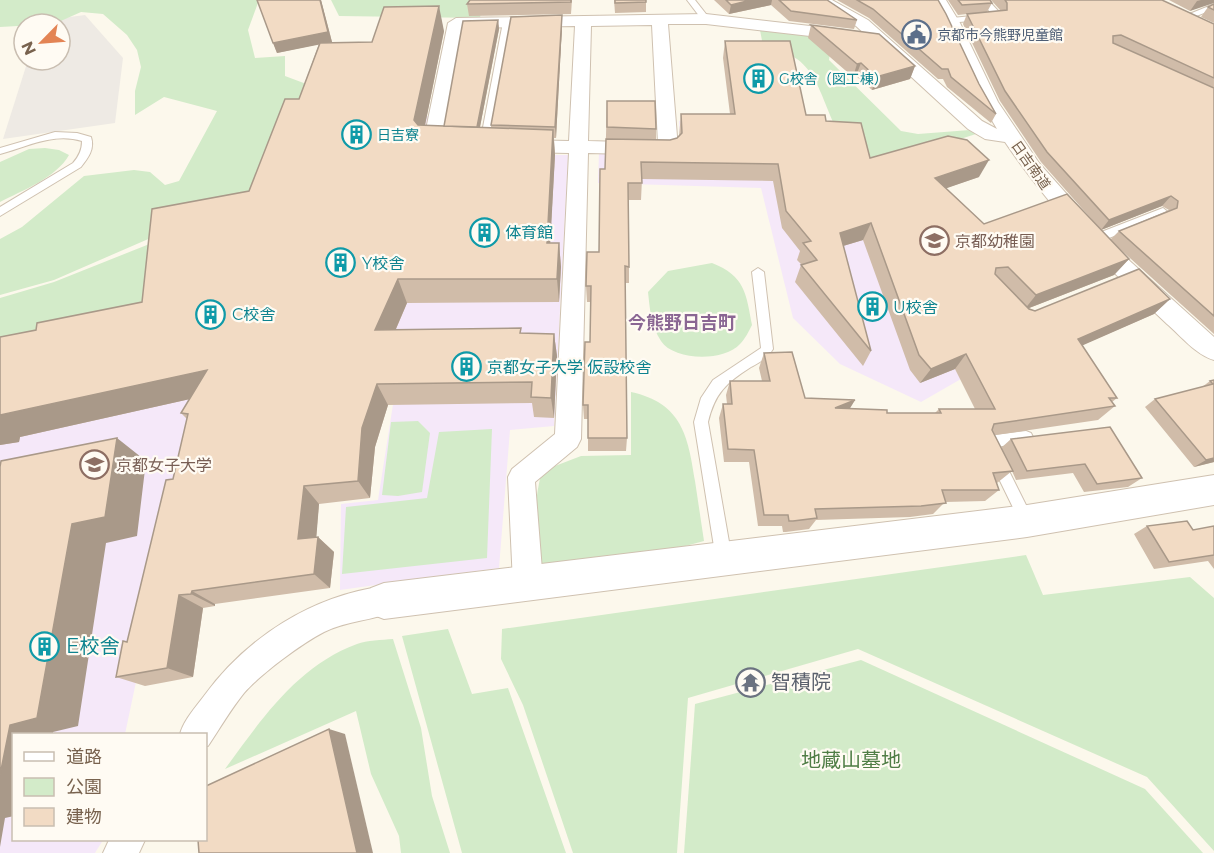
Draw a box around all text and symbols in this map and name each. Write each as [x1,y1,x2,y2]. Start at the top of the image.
north arrow [12,12,72,72]
public building icon: 京都市今熊野児童館 [900,19,932,51]
place label: 京都市今熊野児童館 [937,26,1063,44]
text: N [18,38,40,58]
building icon: G校舎（図工棟） [742,63,774,95]
place label: G校舎（図工棟） [779,70,888,88]
building icon: 日吉寮 [340,119,372,151]
place label: 日吉寮 [377,126,419,144]
street label: 日吉南道 [1008,137,1054,193]
building icon: 体育館 [468,216,500,248]
place label: 体育館 [505,223,553,242]
school or university icon: 京都幼稚園 [918,225,950,257]
place label: 京都幼稚園 [955,232,1035,251]
building icon: Y校舎 [325,247,357,279]
place label: Y校舎 [362,254,404,273]
building icon: U校舎 [856,291,888,323]
building icon: C校舎 [195,298,227,330]
place label: U校舎 [893,298,938,317]
place label: C校舎 [232,305,275,324]
district label: 今熊野日吉町 [628,312,736,334]
building icon: 京都女子大学 仮設校舎 [450,351,482,383]
place label: 京都女子大学 仮設校舎 [487,358,651,377]
school or university icon: 京都女子大学 [79,449,111,481]
place label: 京都女子大学 [116,456,212,475]
building icon: E校舎 [29,630,61,662]
place label: E校舎 [66,634,119,658]
temple icon: 智積院 [734,666,766,698]
place label: 智積院 [771,670,831,694]
legend [12,733,207,841]
text: 道路 [66,746,102,768]
park label: 地蔵山墓地 [801,748,901,772]
text: 公園 [66,776,102,798]
text: 建物 [66,806,102,828]

